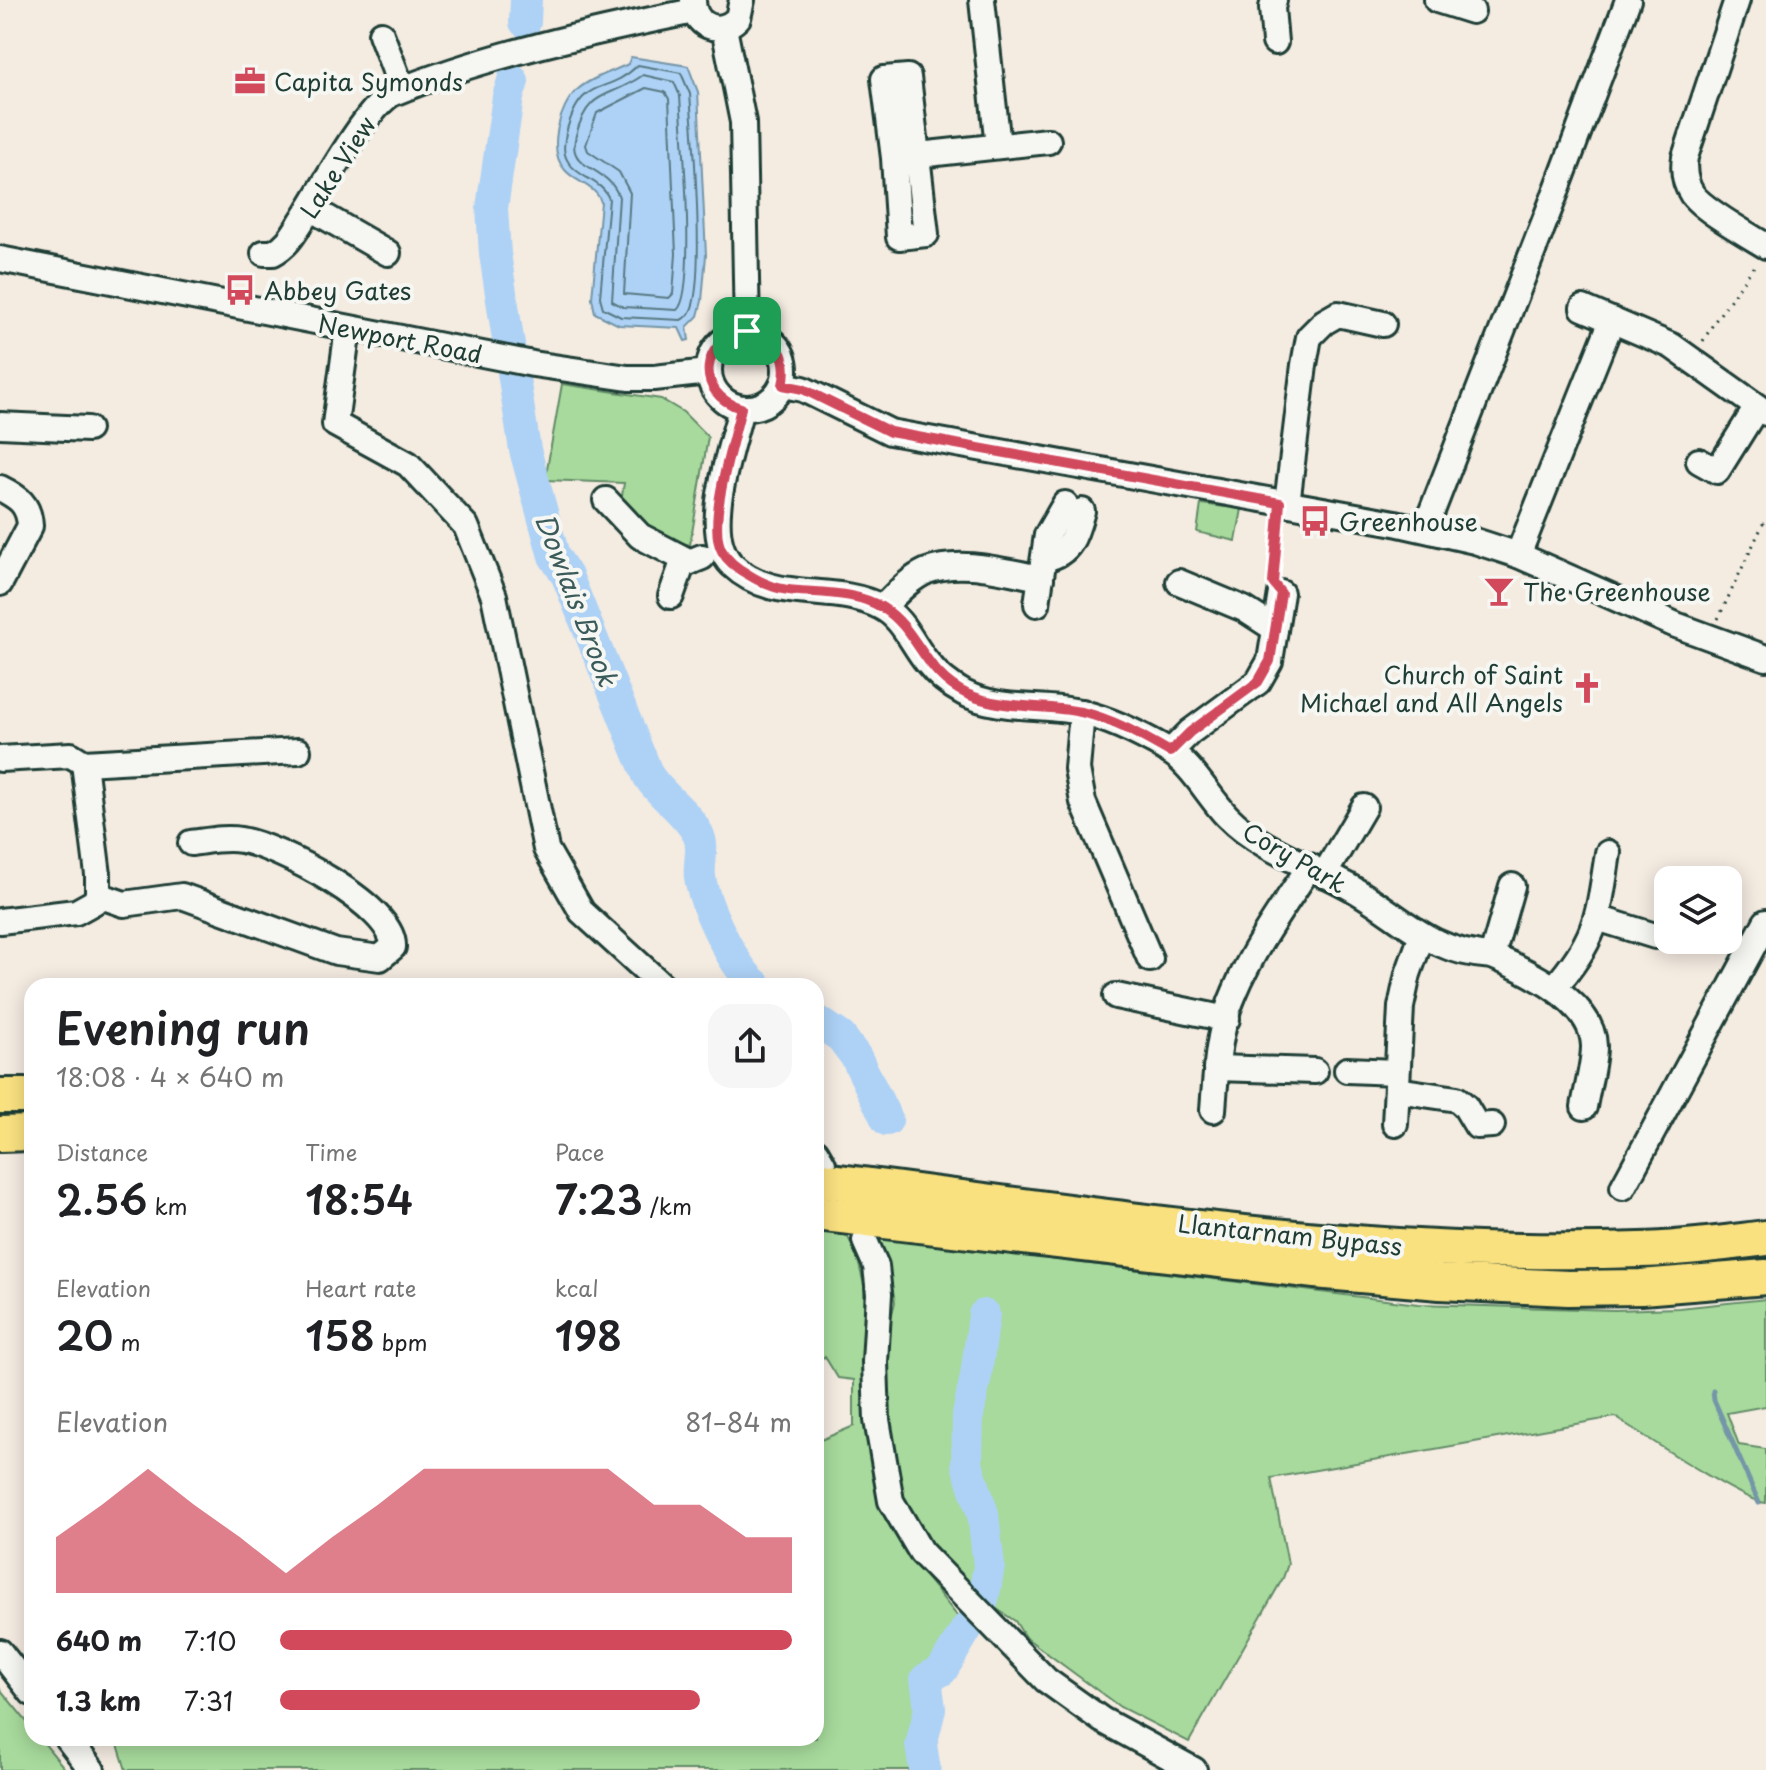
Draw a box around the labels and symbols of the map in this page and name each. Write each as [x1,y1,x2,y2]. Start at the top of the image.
place label: Capita Symonds [274,63,463,99]
office icon: Capita Symonds [233,64,267,98]
street label: Lake View [290,108,384,225]
place label: Abbey Gates [264,272,411,308]
bus stop icon: Abbey Gates [223,273,257,307]
pin [713,297,781,365]
street label: Newport Road [315,304,485,372]
place label: Greenhouse [1339,503,1478,539]
bus stop icon: Greenhouse [1298,504,1332,538]
water label: Dowlais Brook [526,507,628,692]
place label: The Greenhouse [1523,573,1711,609]
bar icon: The Greenhouse [1482,574,1516,608]
place label: Church of Saint Michael and All Angels [1300,656,1563,720]
church icon: Church of Saint Michael and All Angels [1570,671,1604,705]
street label: Cory Park [1236,813,1354,901]
street label: Llantarnam Bypass [1176,1204,1404,1264]

